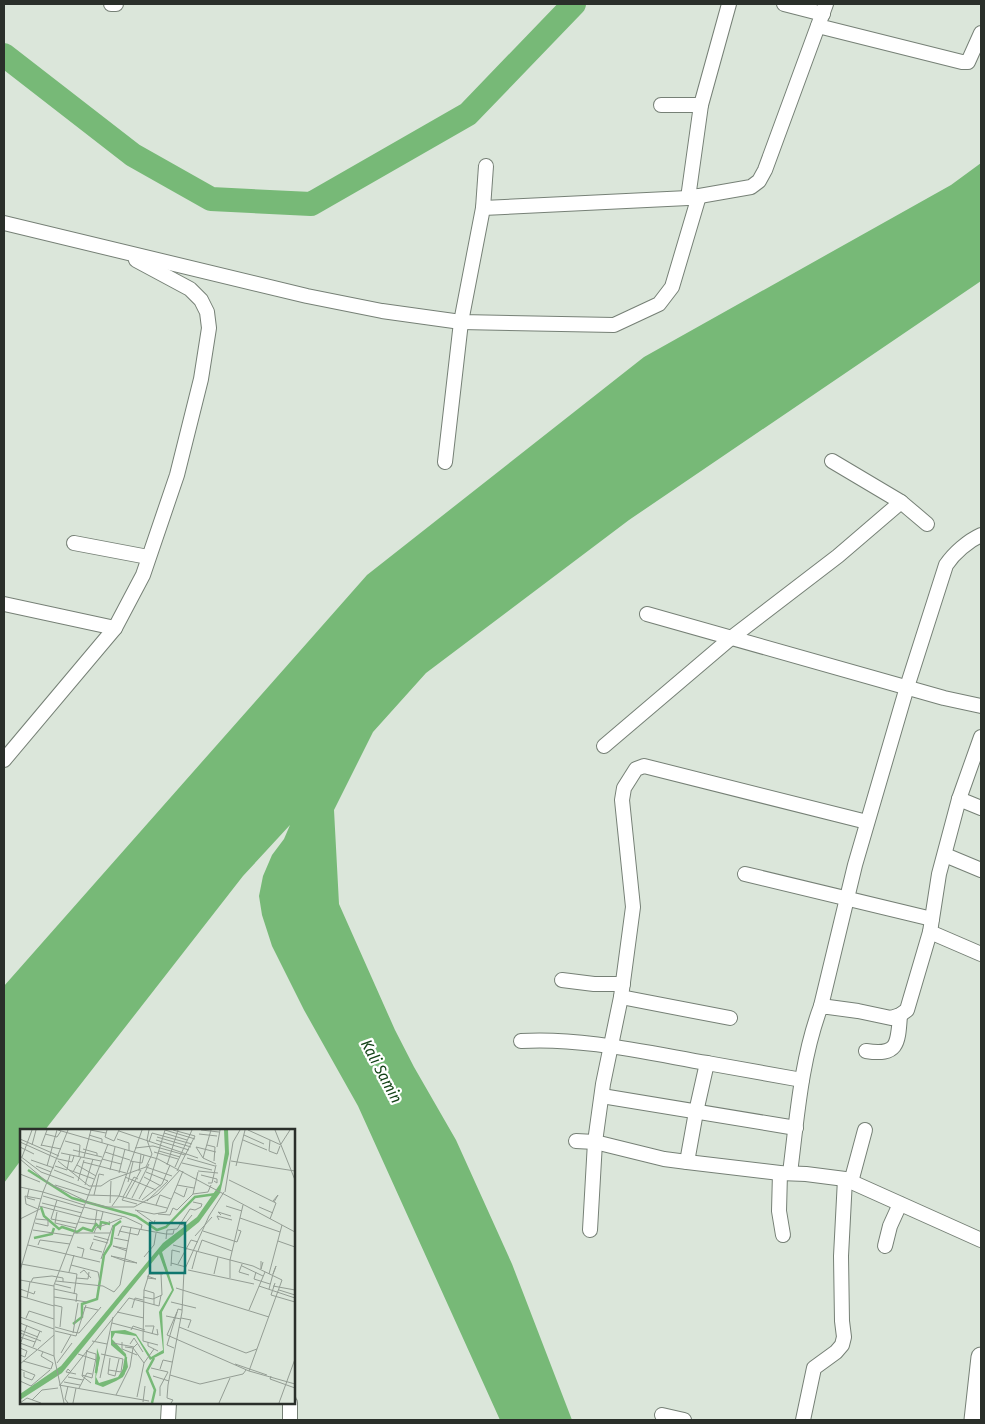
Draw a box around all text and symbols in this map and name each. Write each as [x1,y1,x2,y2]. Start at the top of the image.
water label: Kali Samin [357,1036,406,1106]
inset map [20,1129,295,1404]

